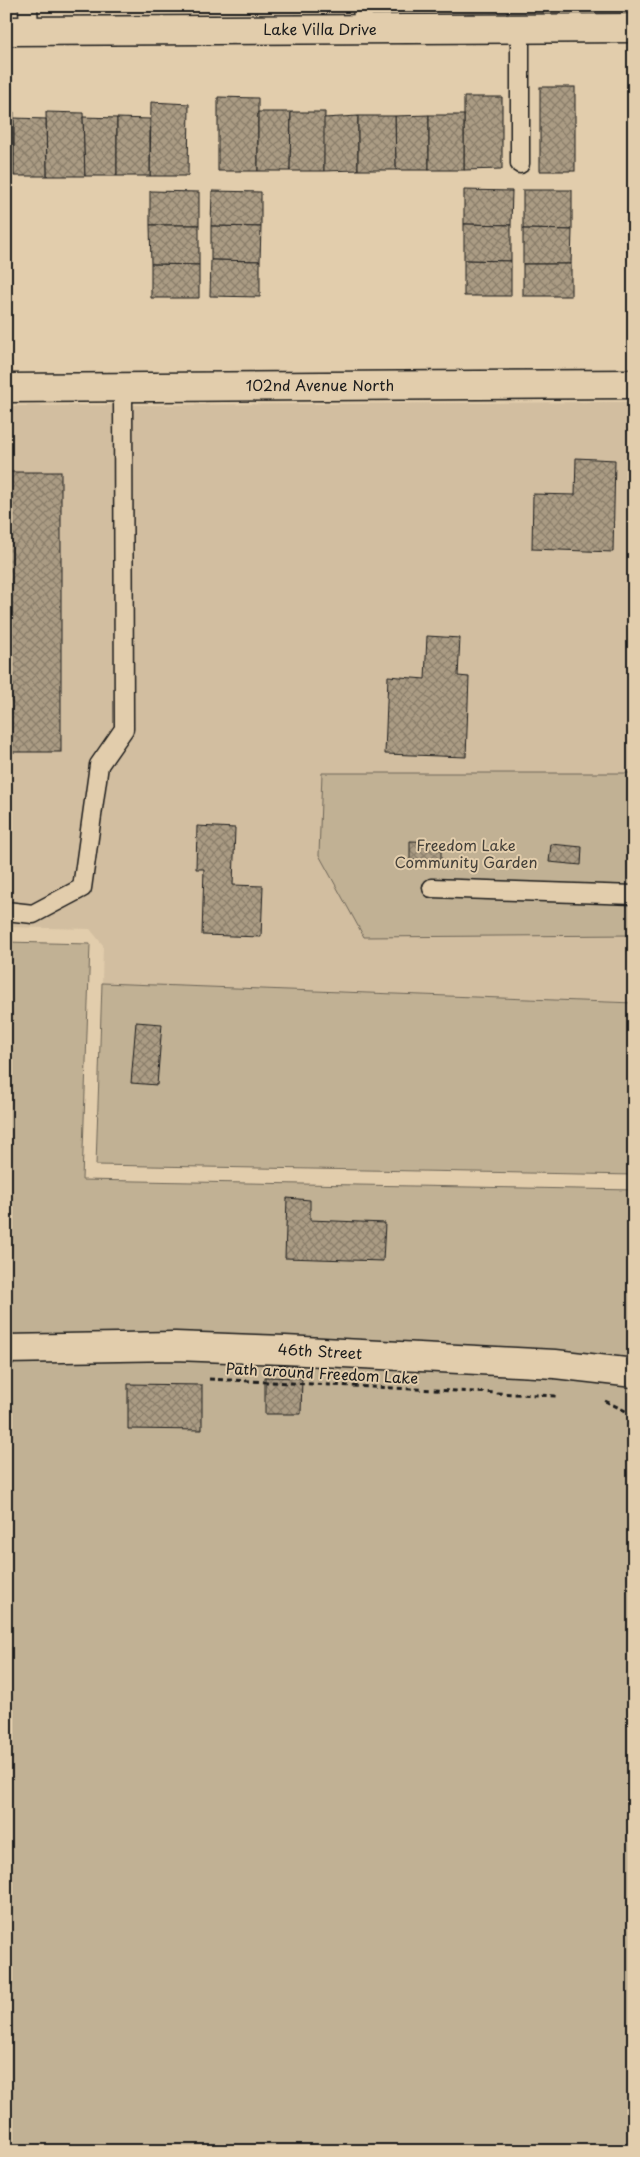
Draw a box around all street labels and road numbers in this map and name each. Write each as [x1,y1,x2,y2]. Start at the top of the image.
street label: Lake Villa Drive [263,17,377,40]
street label: 102nd Avenue North [246,373,394,396]
street label: 46th Street [277,1337,363,1364]
street label: Path around Freedom Lake [225,1356,419,1389]

